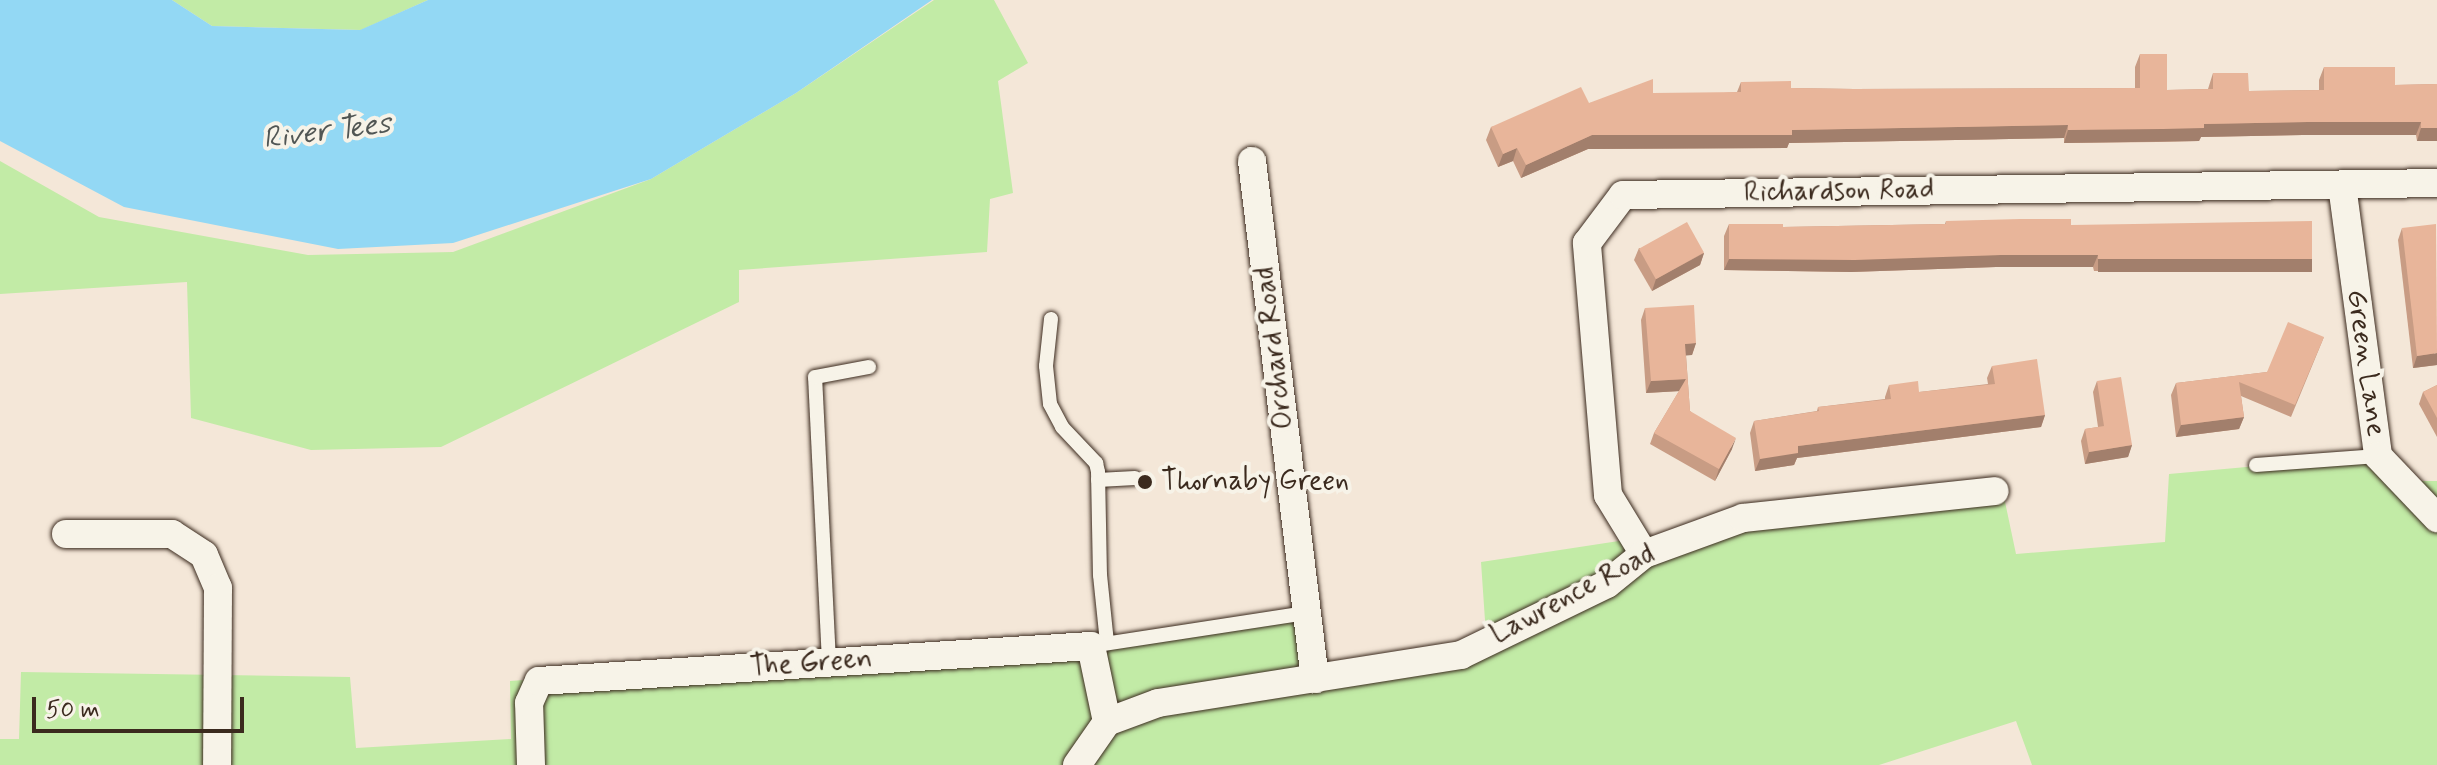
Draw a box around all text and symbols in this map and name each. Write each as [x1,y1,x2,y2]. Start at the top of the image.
water label: River Tees [261,106,393,158]
street label: Richardson Road [1744,174,1934,210]
street label: Orchard Road [1248,266,1302,430]
street label: Green Lane [2338,289,2392,437]
place label: Thornaby Green [1161,465,1356,499]
marker: Thornaby Green [1136,473,1154,491]
street label: Lawrence Road [1486,538,1660,652]
street label: The Green [747,643,875,685]
scale bar [36,681,248,731]
text: 50 m [46,695,100,726]

